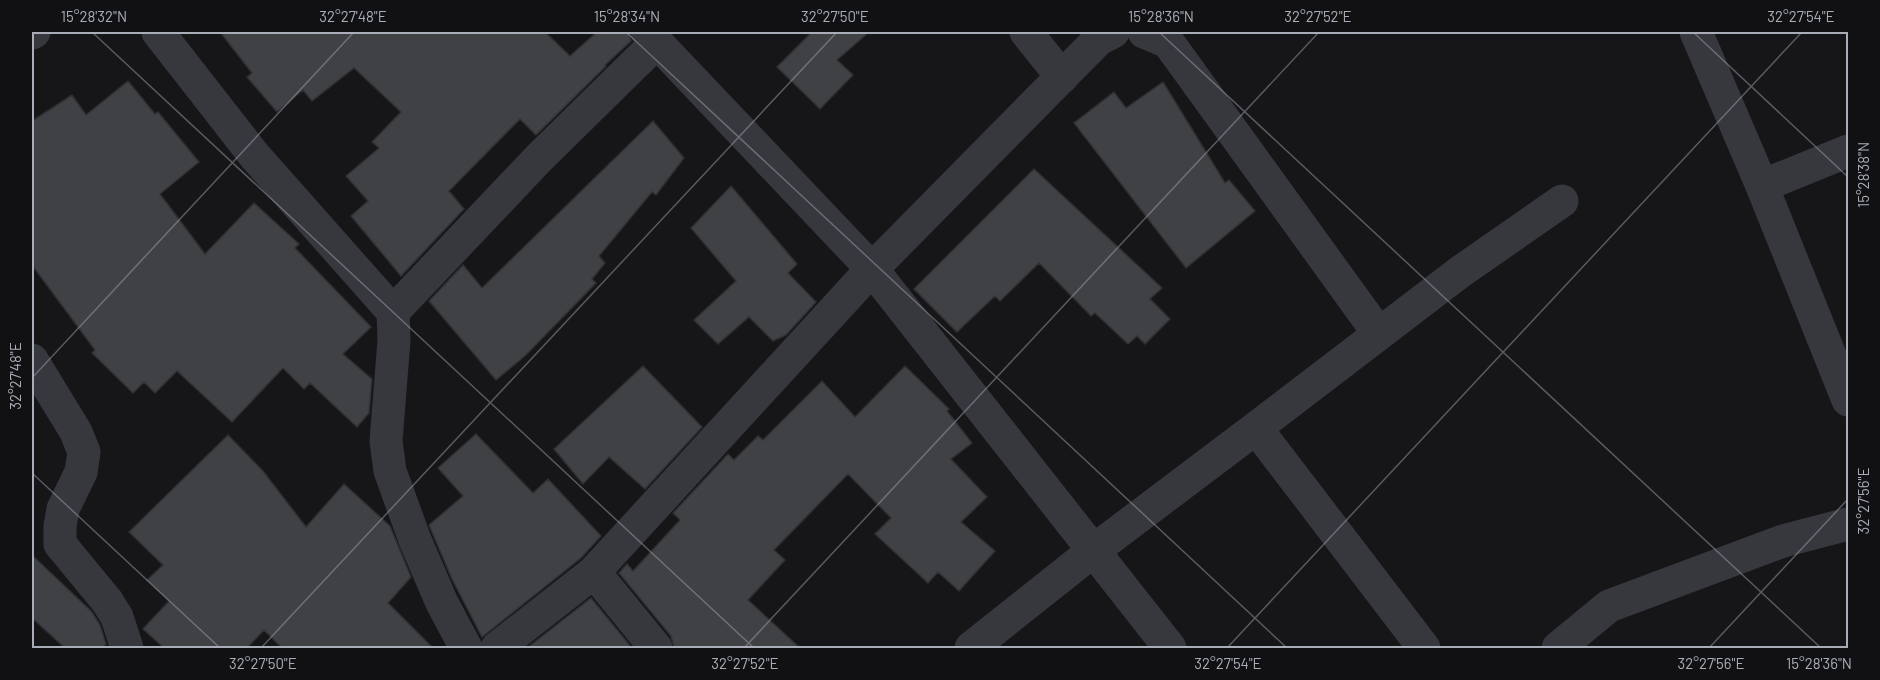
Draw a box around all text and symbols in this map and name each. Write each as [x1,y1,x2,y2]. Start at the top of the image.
text: 15°28'32"N [61,7,127,25]
text: 32°27'48"E [319,7,387,25]
text: 15°28'34"N [594,7,660,25]
text: 32°27'50"E [801,7,869,25]
text: 15°28'36"N [1128,7,1194,25]
text: 32°27'52"E [1284,7,1352,25]
text: 32°27'54"E [1767,7,1835,25]
text: 15°28'38"N [1854,142,1872,208]
text: 32°27'48"E [6,342,24,410]
text: 32°27'56"E [1854,467,1872,535]
text: 32°27'50"E [229,654,297,672]
text: 32°27'52"E [711,654,779,672]
text: 32°27'54"E [1194,654,1262,672]
text: 32°27'56"E [1677,654,1745,672]
text: 15°28'36"N [1786,654,1852,672]

